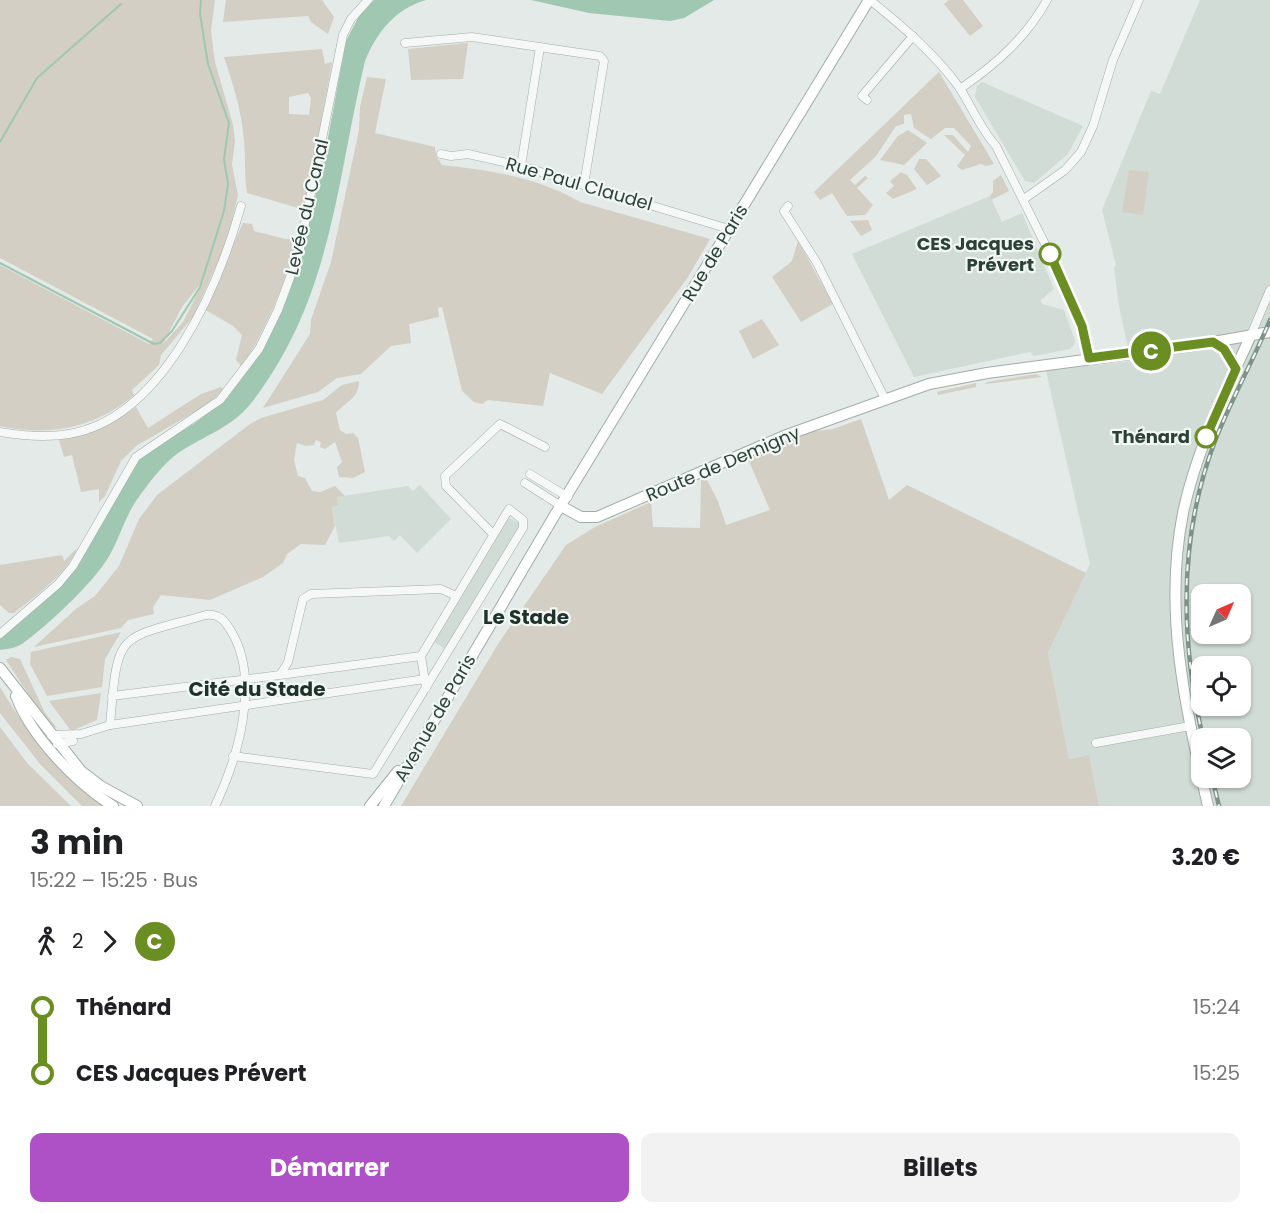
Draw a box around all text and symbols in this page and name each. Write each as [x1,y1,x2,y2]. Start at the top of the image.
street label: Levée du Canal [279,136,334,277]
street label: Rue Paul Claudel [503,151,655,216]
street label: Rue de Paris [676,199,754,306]
place label: CES Jacques Prévert [917,231,1034,277]
marker: CES Jacques Prévert [1039,243,1061,265]
line badge: C [1132,332,1170,370]
text: C [1143,337,1159,366]
street label: Route de Demigny [642,420,804,507]
place label: Thénard [1112,424,1190,449]
marker: Thénard [1195,426,1217,448]
north arrow [1191,584,1251,644]
map controls [1191,584,1251,788]
district label: Le Stade [483,603,569,631]
street label: Avenue de Paris [388,649,481,786]
button: locate [1191,656,1251,716]
district label: Cité du Stade [188,675,326,703]
button: layers [1191,728,1251,788]
text: 3 min [30,819,124,866]
text: 3.20 € [1171,842,1240,873]
text: 15:22 – 15:25 · Bus [30,866,198,894]
icon: walk [30,925,63,958]
icon: forward [93,925,126,958]
text: 2 [72,927,84,955]
text: C [147,927,163,956]
text: Thénard [76,992,172,1023]
text: 15:24 [1193,993,1240,1021]
text: CES Jacques Prévert [76,1058,306,1089]
text: 15:25 [1193,1059,1240,1087]
button: Démarrer [30,1133,629,1202]
button: Billets [641,1133,1240,1202]

